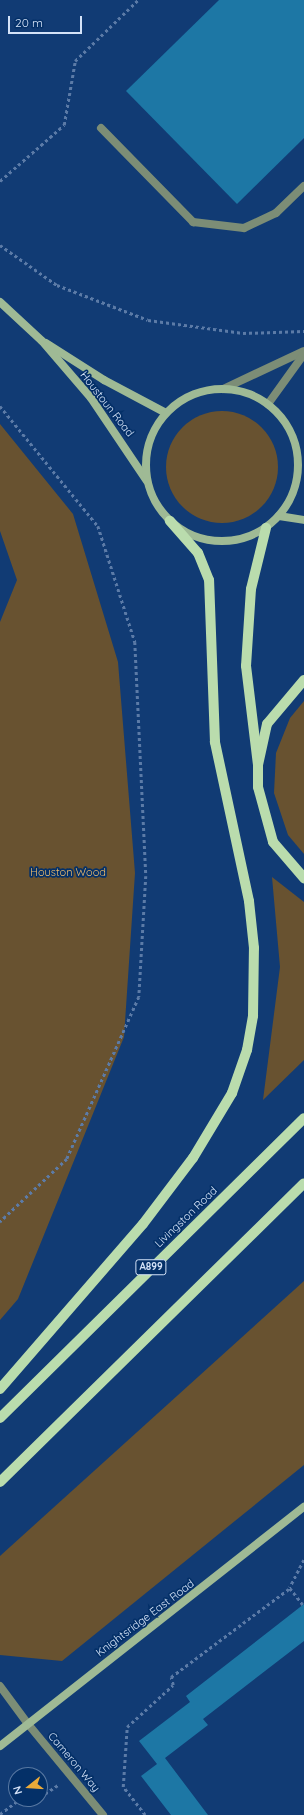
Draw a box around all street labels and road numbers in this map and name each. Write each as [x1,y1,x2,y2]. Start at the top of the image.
street label: Houstoun Road [77,369,137,439]
street label: Livingston Road [152,1184,220,1250]
road number: A899 [135,1259,167,1275]
street label: Knightsridge East Road [93,1577,197,1659]
street label: Cameron Way [45,1730,103,1794]

